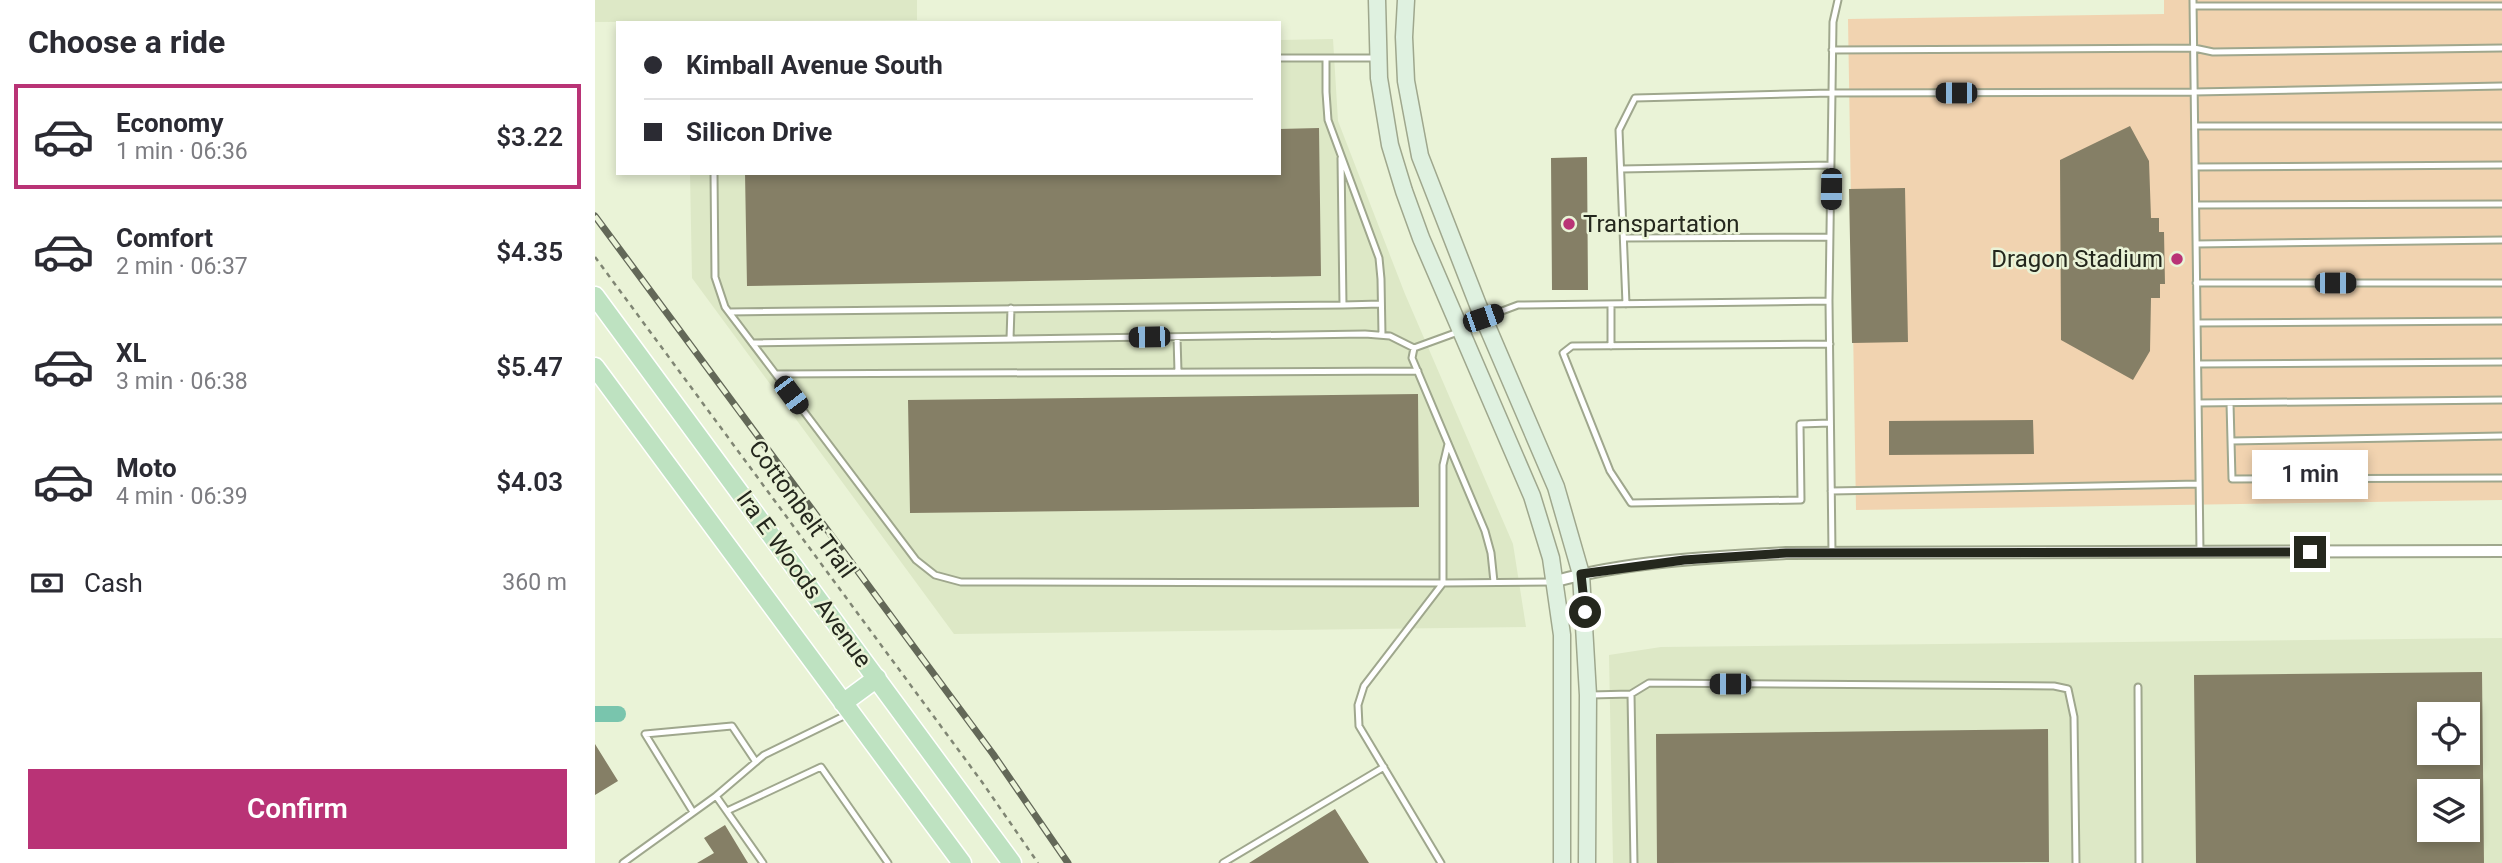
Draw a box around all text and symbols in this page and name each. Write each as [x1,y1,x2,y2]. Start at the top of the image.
text: Choose a ride [28,23,225,61]
text: Kimball Avenue South [686,50,943,80]
car [1936,83,1978,104]
icon: car [32,105,95,168]
text: Economy [116,108,223,138]
text: Silicon Drive [686,117,832,147]
text: $3.22 [496,122,563,152]
text: 1 min · 06:36 [116,138,248,165]
car [1821,168,1842,210]
place label: Transpartation [1583,210,1740,238]
marker: Transpartation [1561,216,1577,232]
icon: car [32,220,95,283]
text: Comfort [116,223,213,253]
text: $4.35 [496,237,563,267]
place label: Dragon Stadium [1991,245,2163,273]
marker: Dragon Stadium [2169,251,2185,267]
text: 2 min · 06:37 [116,253,248,280]
car [2315,273,2357,294]
car [1460,301,1507,335]
car [1128,326,1171,348]
icon: car [32,335,95,398]
text: XL [116,338,147,368]
text: $5.47 [496,352,563,382]
text: 3 min · 06:38 [116,368,248,395]
car [770,372,813,418]
street label: Cottonbelt Trail [743,435,861,583]
icon: car [32,450,95,513]
callout: 1 min [2252,450,2368,500]
text: Moto [116,453,177,483]
text: 1 min [2281,461,2339,488]
text: $4.03 [496,467,563,497]
text: 4 min · 06:39 [116,483,248,510]
street label: Ira E Woods Avenue [731,485,877,673]
route end [2294,536,2326,568]
icon: cash [28,564,66,602]
text: Cash [84,568,143,598]
text: 360 m [502,569,567,596]
route start [1569,596,1601,628]
car [1710,674,1752,695]
map controls [2417,702,2480,842]
button: locate [2417,702,2480,765]
button: Confirm [28,769,567,849]
button: layers [2417,779,2480,842]

